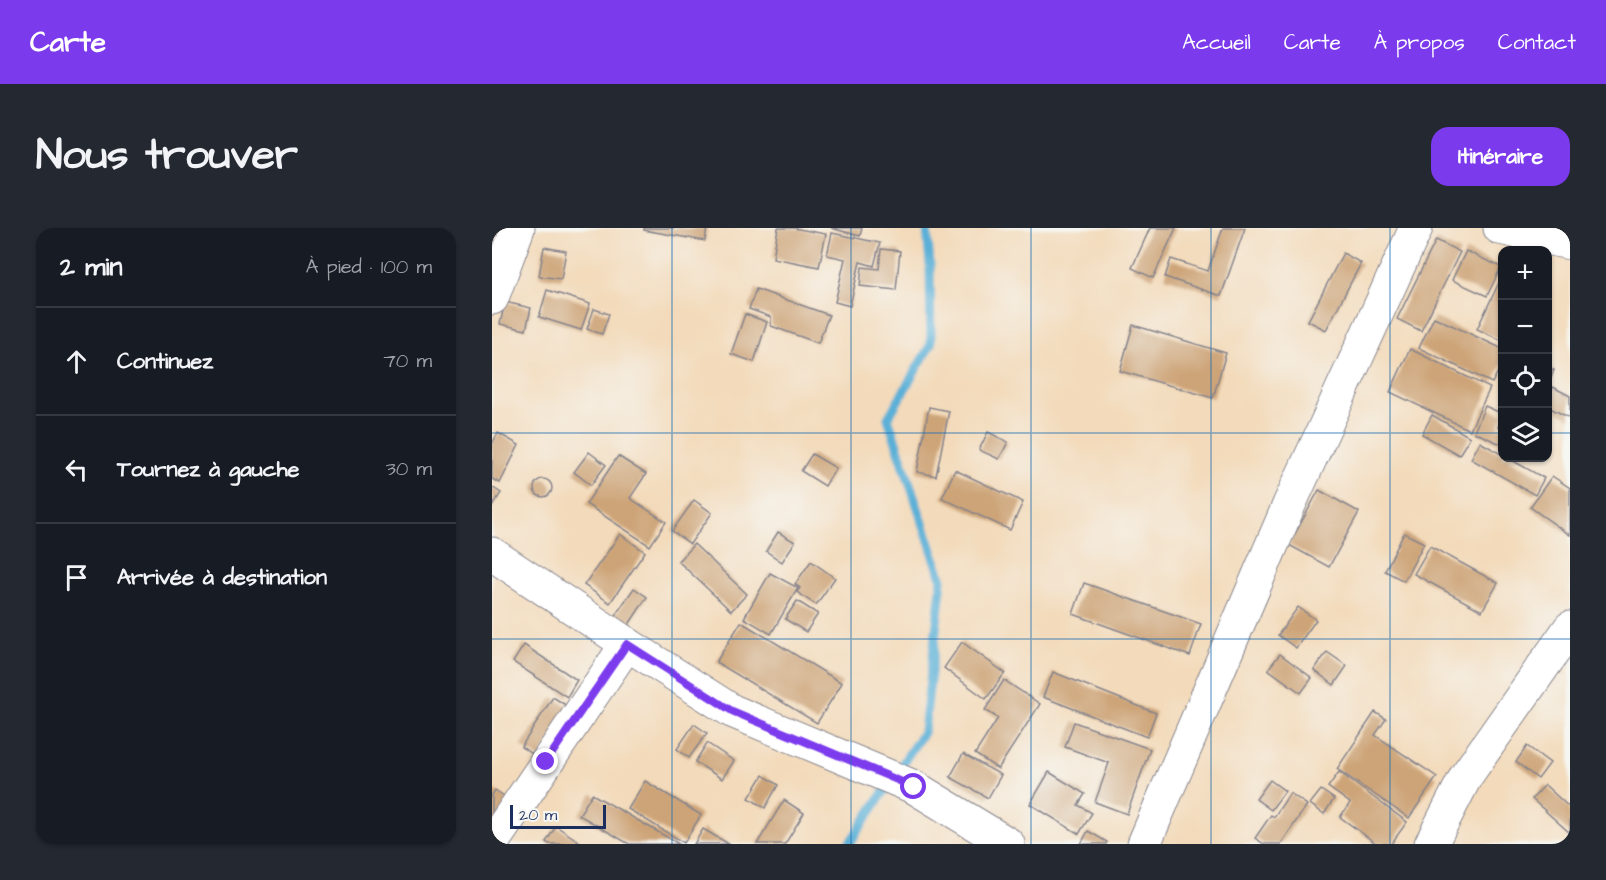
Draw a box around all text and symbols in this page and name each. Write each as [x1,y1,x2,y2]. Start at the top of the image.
text: Carte [30,23,106,62]
text: Accueil [1182,28,1251,57]
text: Carte [1284,28,1341,57]
text: À propos [1374,28,1465,57]
text: Contact [1498,28,1576,57]
text: Nous trouver [36,127,298,185]
button: Itinéraire [1431,127,1570,186]
map controls [1498,246,1552,462]
button: + [1498,246,1552,300]
text: 2 min [60,249,122,285]
text: À pied · 100 m [306,253,432,281]
button: − [1498,300,1552,354]
icon: ahead [60,345,93,378]
text: Continuez [117,346,213,377]
text: 70 m [384,347,432,375]
button: locate [1498,354,1552,408]
button: layers [1498,408,1552,462]
icon: left [60,453,93,486]
text: Tournez à gauche [117,454,299,485]
text: 30 m [386,455,432,483]
icon: arrive [60,561,93,594]
text: Arrivée à destination [117,562,327,593]
route end [532,748,558,774]
route start [900,773,926,799]
scale bar [510,802,606,830]
text: 20 m [519,804,557,826]

